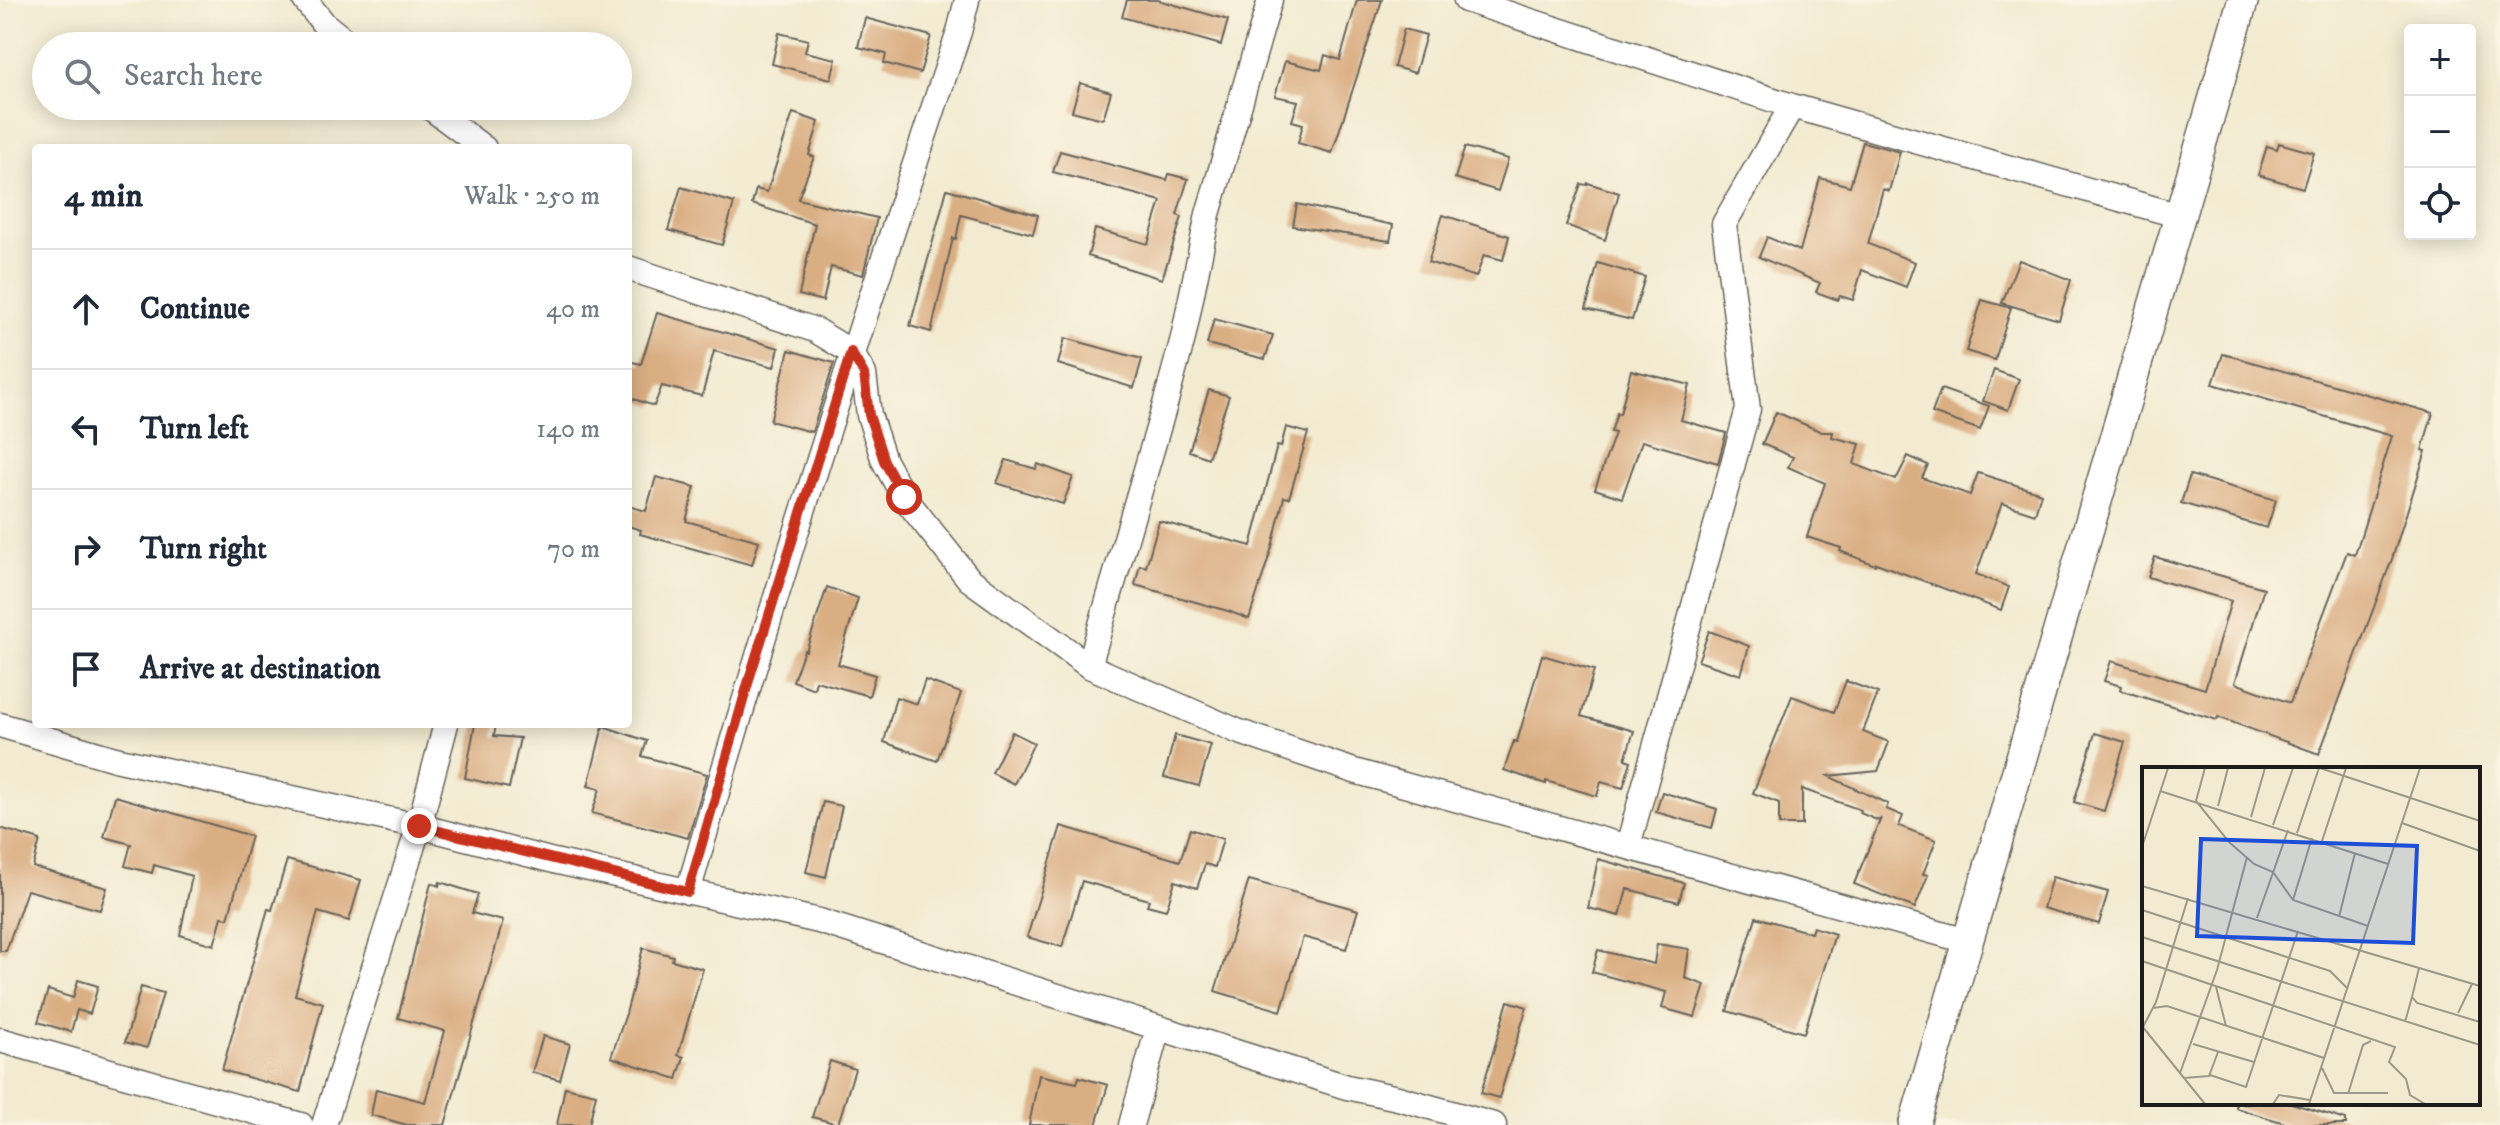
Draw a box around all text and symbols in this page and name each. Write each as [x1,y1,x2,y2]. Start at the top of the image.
map controls [2404,24,2476,240]
button: + [2404,24,2476,96]
search box [32,32,632,120]
icon: search [60,54,104,98]
text: Search here [124,58,263,95]
button: − [2404,96,2476,168]
button: locate [2404,168,2476,240]
text: 4 min [64,175,143,217]
text: Walk · 250 m [464,180,600,213]
icon: ahead [64,287,108,331]
text: Continue [140,291,250,328]
text: 40 m [546,293,600,326]
icon: left [64,407,108,451]
text: Turn left [140,411,249,448]
text: 140 m [536,413,600,446]
route start [886,479,922,515]
icon: right [64,527,108,571]
text: Turn right [140,531,267,568]
text: 70 m [547,533,600,566]
icon: arrive [64,647,108,691]
text: Arrive at destination [140,651,381,688]
inset map [2142,767,2480,1105]
route end [401,808,437,844]

